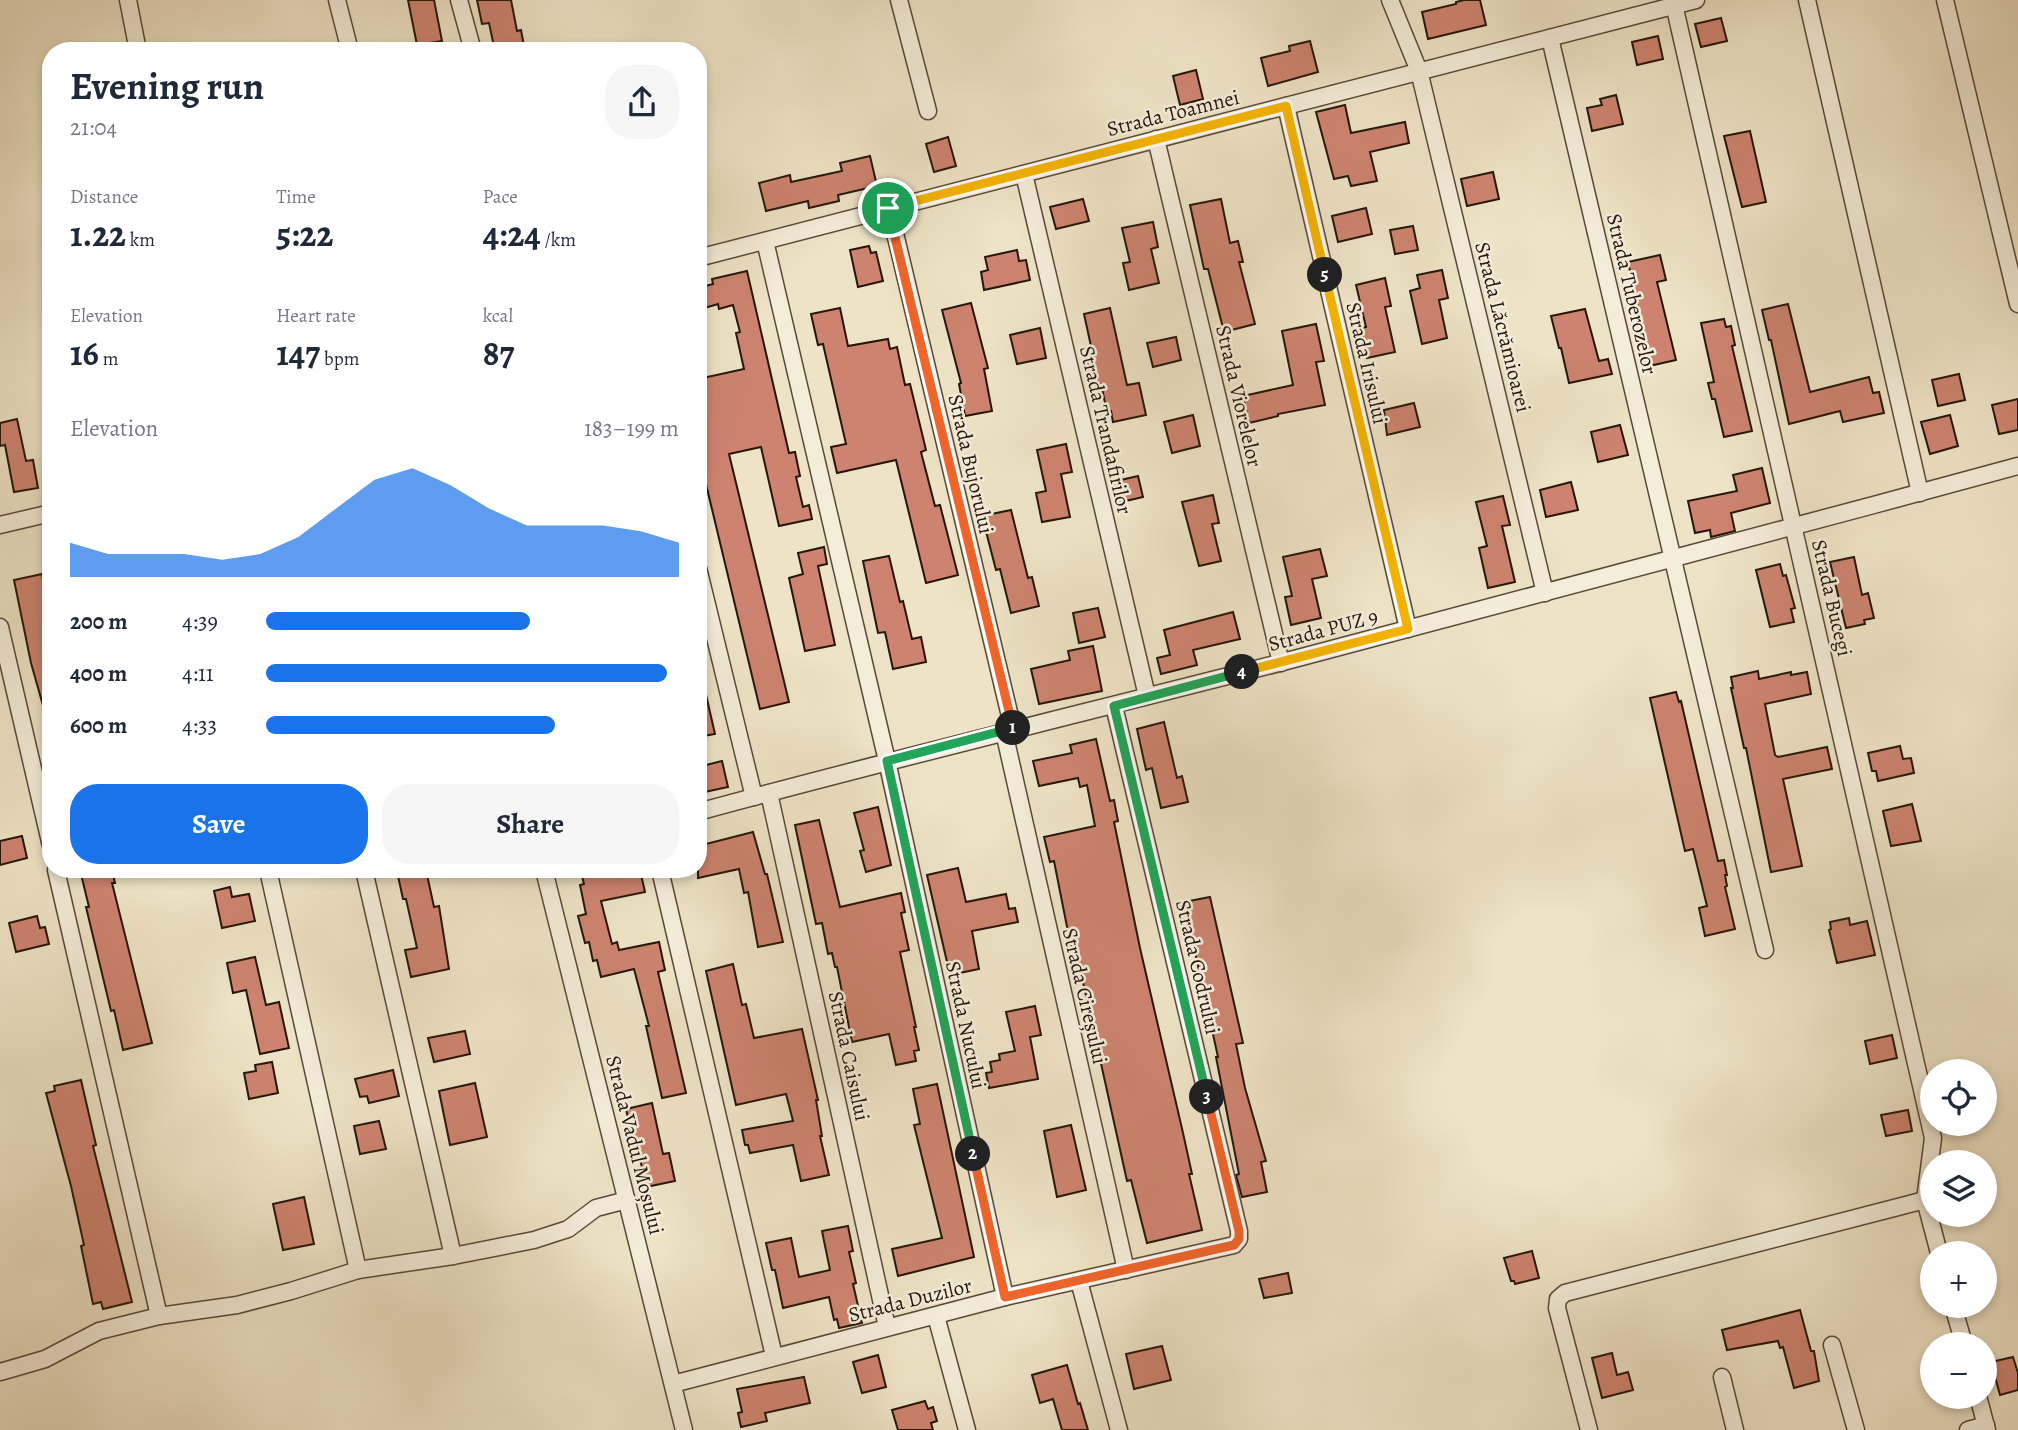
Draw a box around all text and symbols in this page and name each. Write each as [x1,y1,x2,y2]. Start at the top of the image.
text: Evening run [70,60,264,112]
button: share [605,65,679,139]
street label: Strada Toamnei [1104,83,1242,143]
text: 21:04 [70,112,117,143]
pin [858,178,918,238]
text: Distance [70,184,138,210]
text: Time [276,184,316,210]
text: Pace [483,184,518,210]
icon: arrive [869,189,907,227]
text: 1.22 [70,210,126,258]
text: 5:22 [276,210,333,258]
text: 4:24 [483,210,541,258]
street label: Strada Tuberozelor [1600,211,1664,377]
text: km [126,227,155,253]
text: /km [541,227,576,253]
street label: Strada Lăcrămioarei [1468,239,1538,415]
pin: 5 [1308,258,1342,292]
text: 5 [1320,261,1329,287]
street label: Strada Irisului [1339,299,1395,427]
text: Elevation [70,303,143,329]
text: Heart rate [276,303,356,329]
text: kcal [483,303,513,329]
street label: Strada Viorelelor [1209,322,1269,470]
text: 16 [70,329,99,377]
text: 147 [276,329,320,377]
text: 87 [483,329,514,377]
street label: Strada Trandafirilor [1073,343,1139,517]
text: m [99,346,118,372]
text: bpm [320,346,360,372]
street label: Strada Bujorului [941,392,1001,537]
text: Elevation [70,413,158,444]
text: 183–199 m [584,413,679,444]
street label: Strada Bucegi [1805,537,1859,659]
street label: Strada PUZ 9 [1265,602,1381,658]
text: 200 m [70,606,128,637]
text: 4:39 [182,606,218,637]
pin: 4 [1224,654,1260,690]
text: 400 m [70,658,127,689]
text: 4:11 [182,658,214,689]
text: 4 [1237,658,1246,684]
text: 600 m [70,710,127,741]
text: 4:33 [182,710,217,741]
pin: 1 [996,710,1030,746]
text: 1 [1009,714,1016,740]
button: Save [70,784,368,864]
button: Share [382,784,679,864]
street label: Strada Codrului [1169,897,1227,1037]
street label: Strada Cireșului [1056,925,1114,1067]
street label: Strada Nucului [939,958,993,1092]
street label: Strada Caisului [822,989,876,1124]
street label: Strada Vadul Moșului [599,1052,671,1238]
map controls [1920,1059,1997,1409]
button: locate [1920,1059,1997,1136]
pin: 3 [1190,1080,1224,1114]
text: 3 [1202,1083,1211,1109]
pin: 2 [956,1136,990,1172]
text: 2 [968,1140,977,1166]
button: layers [1920,1150,1997,1227]
button: + [1920,1241,1997,1318]
street label: Strada Duzilor [845,1271,975,1329]
button: − [1920,1332,1997,1409]

